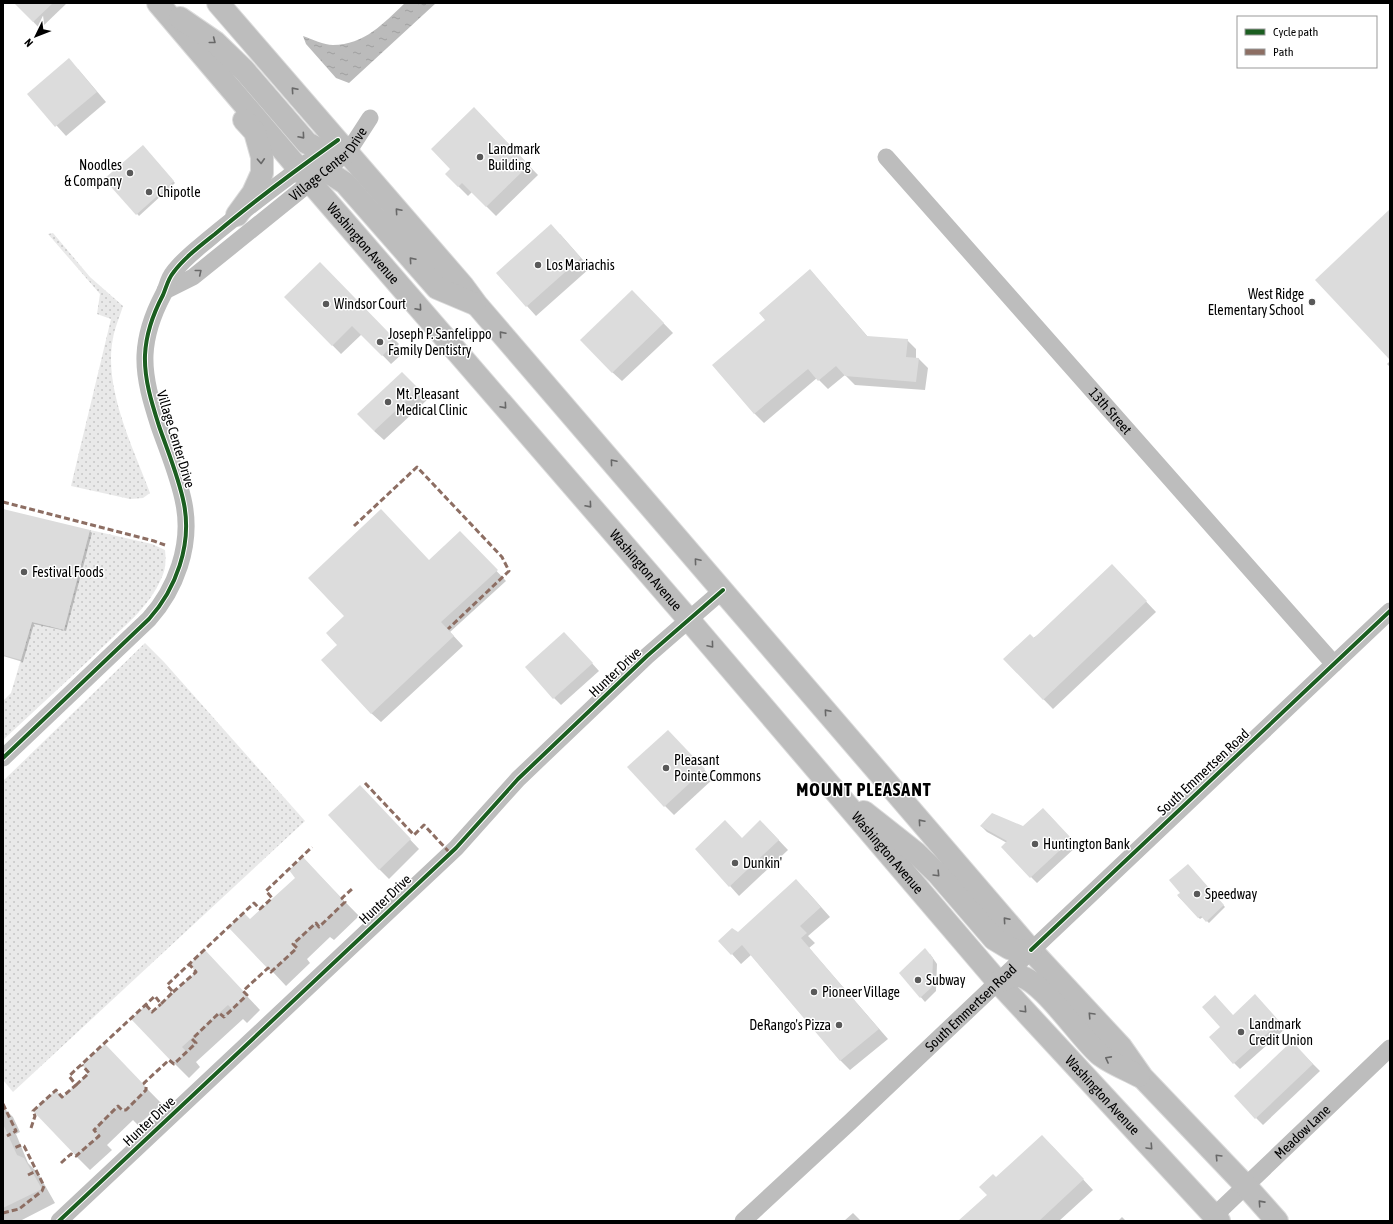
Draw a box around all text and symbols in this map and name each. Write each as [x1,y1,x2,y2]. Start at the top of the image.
north arrow [16,16,56,56]
legend [1237,16,1377,68]
text: Cycle path [1273,25,1318,39]
text: N [22,36,35,49]
one-way arrow [209,36,216,43]
text: Path [1273,45,1294,59]
one-way arrow [291,87,298,94]
street label: Village Center Drive [286,124,370,204]
one-way arrow [297,132,304,139]
place label: Landmark Building [488,141,540,173]
marker: Landmark Building [475,152,485,162]
place label: Noodles & Company [64,157,122,189]
one-way arrow [257,158,266,164]
marker: Noodles & Company [125,168,135,178]
place label: Chipotle [157,184,200,200]
marker: Chipotle [144,187,154,197]
street label: Washington Avenue [324,199,403,287]
one-way arrow [396,208,403,215]
one-way arrow [410,257,417,265]
place label: Los Mariachis [546,257,615,273]
marker: Los Mariachis [533,260,543,270]
one-way arrow [195,270,202,277]
place label: West Ridge Elementary School [1208,286,1304,318]
place label: Windsor Court [334,296,406,312]
marker: West Ridge Elementary School [1307,297,1317,307]
marker: Windsor Court [321,299,331,309]
one-way arrow [415,303,422,311]
place label: Joseph P. Sanfelippo Family Dentistry [388,326,492,358]
one-way arrow [500,331,507,338]
marker: Joseph P. Sanfelippo Family Dentistry [375,337,385,347]
street label: 13th Street [1086,384,1135,438]
place label: Mt. Pleasant Medical Clinic [396,386,468,418]
street label: Village Center Drive [154,388,198,490]
marker: Mt. Pleasant Medical Clinic [383,397,393,407]
one-way arrow [500,402,507,409]
one-way arrow [610,459,617,467]
one-way arrow [585,500,592,507]
street label: Washington Avenue [606,526,685,614]
one-way arrow [695,558,702,565]
place label: Festival Foods [32,564,104,580]
marker: Festival Foods [19,567,29,577]
one-way arrow [706,641,713,648]
street label: Hunter Drive [586,644,644,700]
one-way arrow [825,710,832,717]
street label: South Emmertsen Road [1154,726,1252,818]
place label: Pleasant Pointe Commons [674,752,761,784]
marker: Pleasant Pointe Commons [661,763,671,773]
district label: MOUNT PLEASANT [796,779,932,800]
street label: Washington Avenue [848,809,927,897]
one-way arrow [919,819,926,826]
place label: Huntington Bank [1043,836,1130,852]
marker: Huntington Bank [1030,839,1040,849]
place label: Dunkin' [743,855,782,871]
marker: Dunkin' [730,858,740,868]
one-way arrow [932,869,939,876]
street label: Hunter Drive [356,871,414,927]
place label: Speedway [1205,886,1257,902]
marker: Speedway [1192,889,1202,899]
one-way arrow [1004,918,1011,925]
street label: South Emmertsen Road [922,961,1020,1055]
place label: Subway [926,972,966,988]
marker: Subway [913,975,923,985]
place label: Pioneer Village [822,984,900,1000]
marker: Pioneer Village [809,987,819,997]
one-way arrow [1019,1005,1027,1013]
one-way arrow [1089,1012,1096,1019]
place label: Landmark Credit Union [1249,1016,1313,1048]
place label: DeRango's Pizza [749,1017,831,1033]
marker: DeRango's Pizza [834,1020,844,1030]
marker: Landmark Credit Union [1236,1027,1246,1037]
street label: Washington Avenue [1062,1052,1143,1138]
one-way arrow [1104,1056,1112,1064]
street label: Hunter Drive [120,1093,178,1149]
street label: Meadow Lane [1271,1102,1333,1162]
one-way arrow [1146,1142,1153,1150]
one-way arrow [1215,1154,1223,1162]
one-way arrow [1259,1200,1266,1208]

